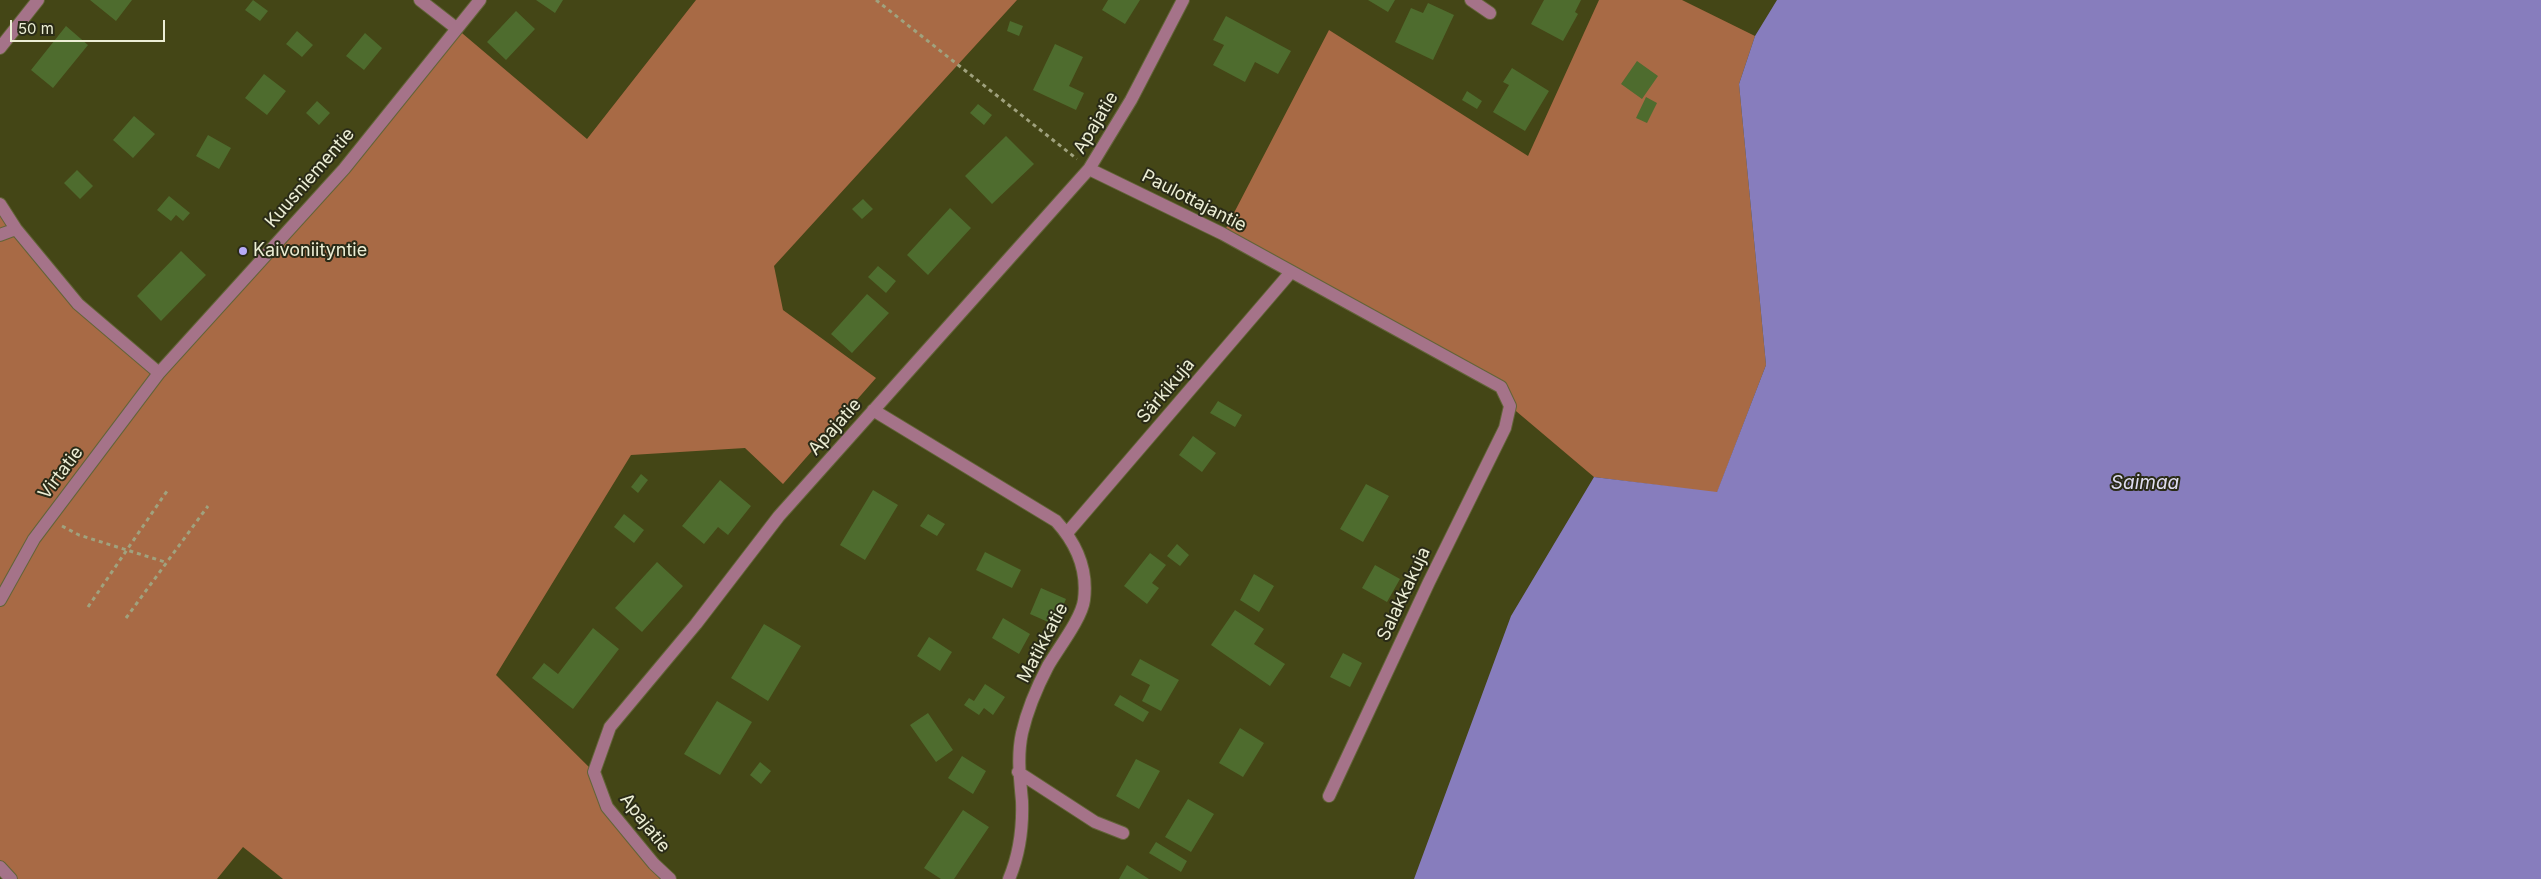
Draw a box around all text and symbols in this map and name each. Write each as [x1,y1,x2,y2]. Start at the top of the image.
scale bar [12,10,168,42]
text: 50 m [18,19,54,38]
street label: Apajatie [1069,88,1123,158]
street label: Kuusniementie [261,124,359,232]
street label: Paulottajantie [1138,165,1250,237]
place label: Kaivoniityntie [253,240,367,262]
marker: Kaivoniityntie [237,245,249,257]
street label: Särkikuja [1133,354,1199,428]
street label: Apajatie [804,394,866,460]
street label: Virtatie [34,442,88,504]
water label: Saimaa [2111,472,2179,494]
street label: Salakkakuja [1373,544,1435,644]
street label: Matikkatie [1013,599,1073,687]
street label: Apajatie [615,789,675,857]

